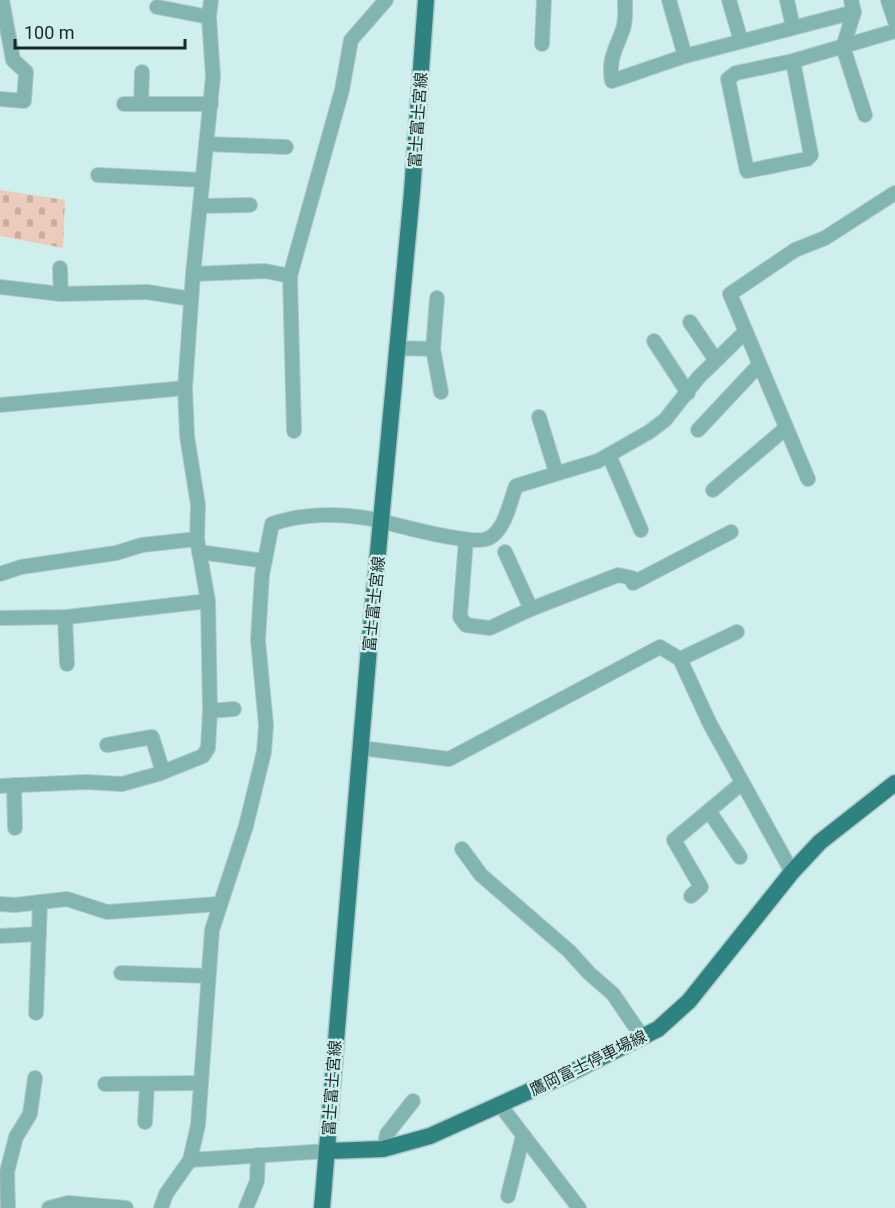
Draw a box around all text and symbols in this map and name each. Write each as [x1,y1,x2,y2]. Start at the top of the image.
scale bar [15,12,184,50]
text: 100 m [24,22,75,43]
street label: 富士富士宮線 [405,71,431,169]
street label: 富士富士宮線 [360,555,388,653]
street label: 鷹岡富士停車場線 [526,1026,650,1100]
street label: 富士富士宮線 [319,1039,345,1137]

